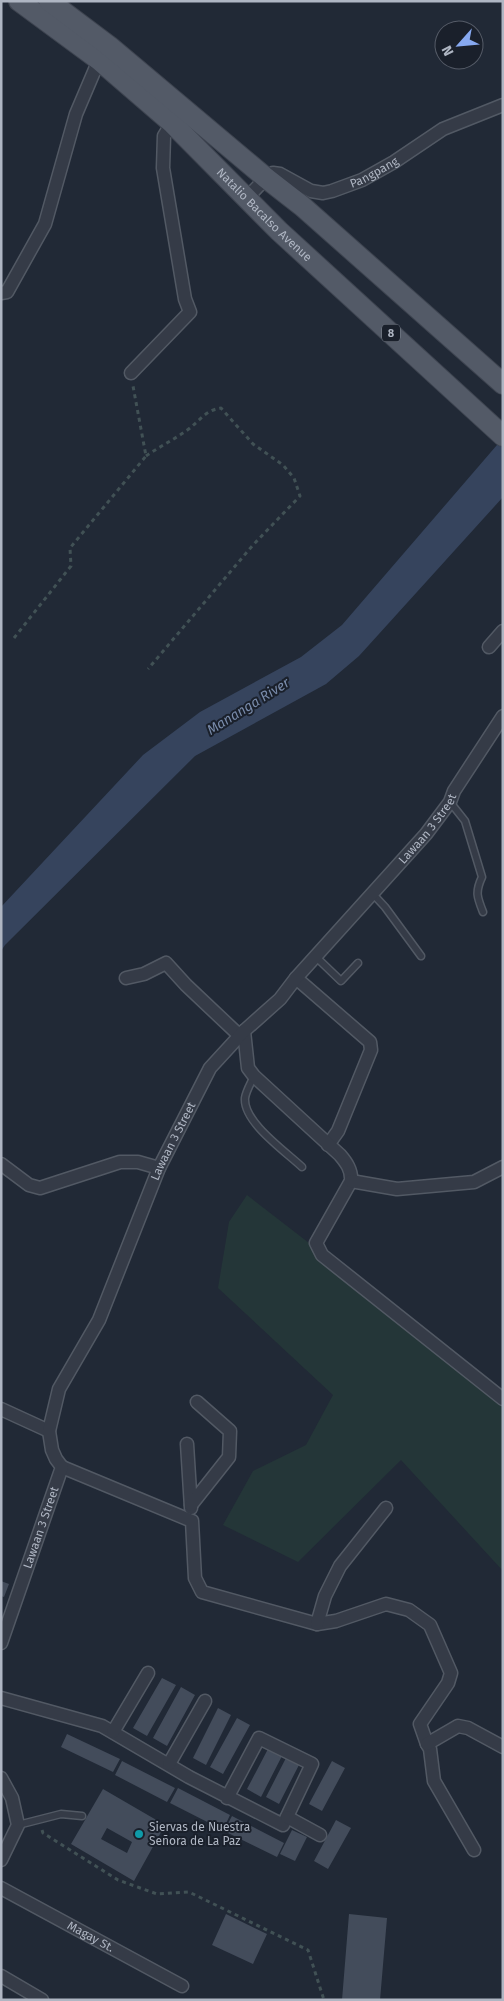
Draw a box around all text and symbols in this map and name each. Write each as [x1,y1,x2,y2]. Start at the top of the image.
north arrow [434,20,484,70]
text: N [438,43,458,59]
street label: Pangpang [348,154,402,191]
street label: Natalio Bacalso Avenue [214,165,315,264]
road number: 8 [382,324,400,342]
water label: Mananga River [204,674,293,739]
street label: Lawaan 3 Street [396,791,460,867]
street label: Lawaan 3 Street [148,1099,199,1182]
street label: Lawaan 3 Street [20,1484,62,1571]
place label: Siervas de Nuestra Señora de La Paz [149,1820,250,1848]
marker: Siervas de Nuestra Señora de La Paz [133,1828,145,1840]
street label: Magay St. [65,1918,117,1955]

